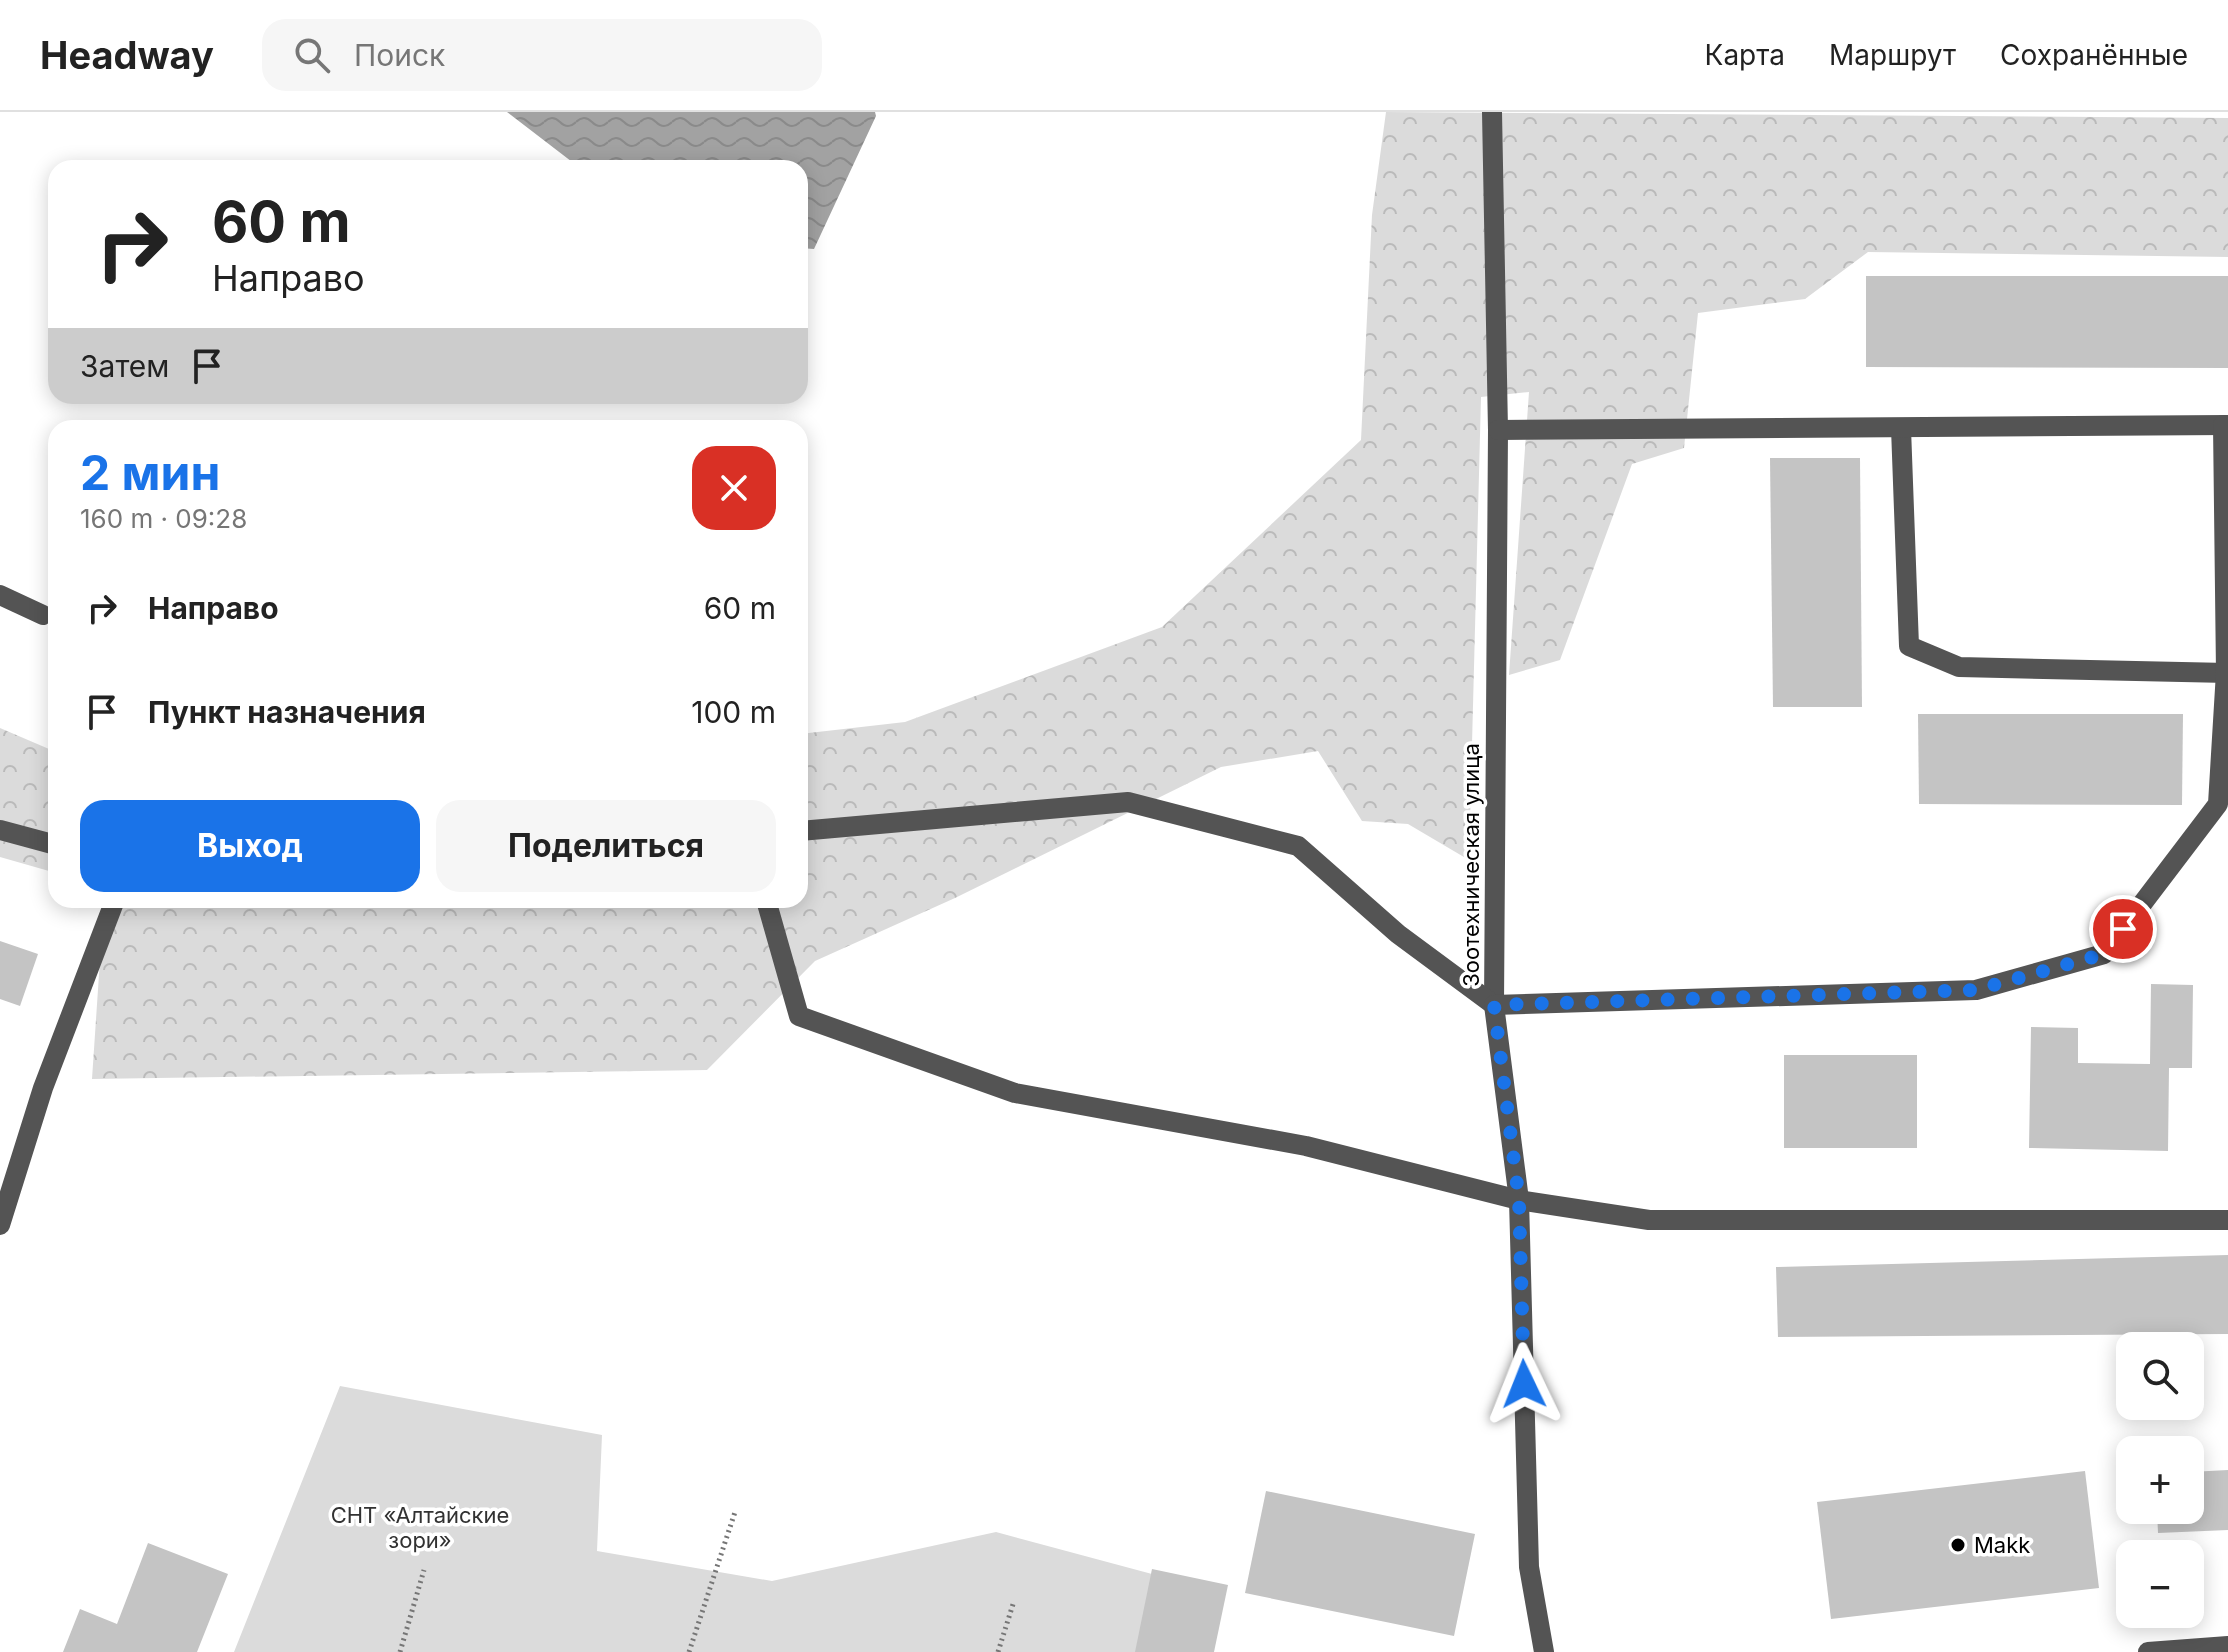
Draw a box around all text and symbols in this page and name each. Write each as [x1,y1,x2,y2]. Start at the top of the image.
search box [262,19,822,91]
text: Headway [40,32,214,78]
icon: search [290,33,334,77]
text: Поиск [354,37,445,73]
text: Карта [1705,38,1785,72]
text: Маршрут [1829,38,1956,72]
text: Сохранённые [2000,38,2188,72]
text: 60 m [212,188,351,256]
icon: right [80,192,184,296]
text: Направо [212,256,365,300]
icon: arrive [185,344,229,388]
text: Затем [80,348,169,384]
text: 2 мин [80,443,220,502]
button: close [692,446,776,530]
text: 160 m · 09:28 [80,503,247,534]
icon: right [80,586,124,630]
text: Направо [148,590,279,626]
text: 60 m [704,590,776,626]
icon: arrive [80,690,124,734]
text: Пункт назначения [148,694,426,730]
text: 100 m [691,694,776,730]
street label: Зоотехническая улица [1458,743,1484,987]
button: Выход [80,800,420,892]
button: Поделиться [436,800,776,892]
pin [2089,895,2157,963]
icon: arrive [2101,907,2145,951]
map controls [2116,1332,2204,1628]
button: search [2116,1332,2204,1420]
position arrow [1482,1342,1566,1426]
button: + [2116,1436,2204,1524]
park label: СНТ «Алтайские зори» [331,1502,509,1553]
place label: Makk [1974,1532,2030,1558]
marker: Makk [1949,1536,1967,1554]
button: − [2116,1540,2204,1628]

